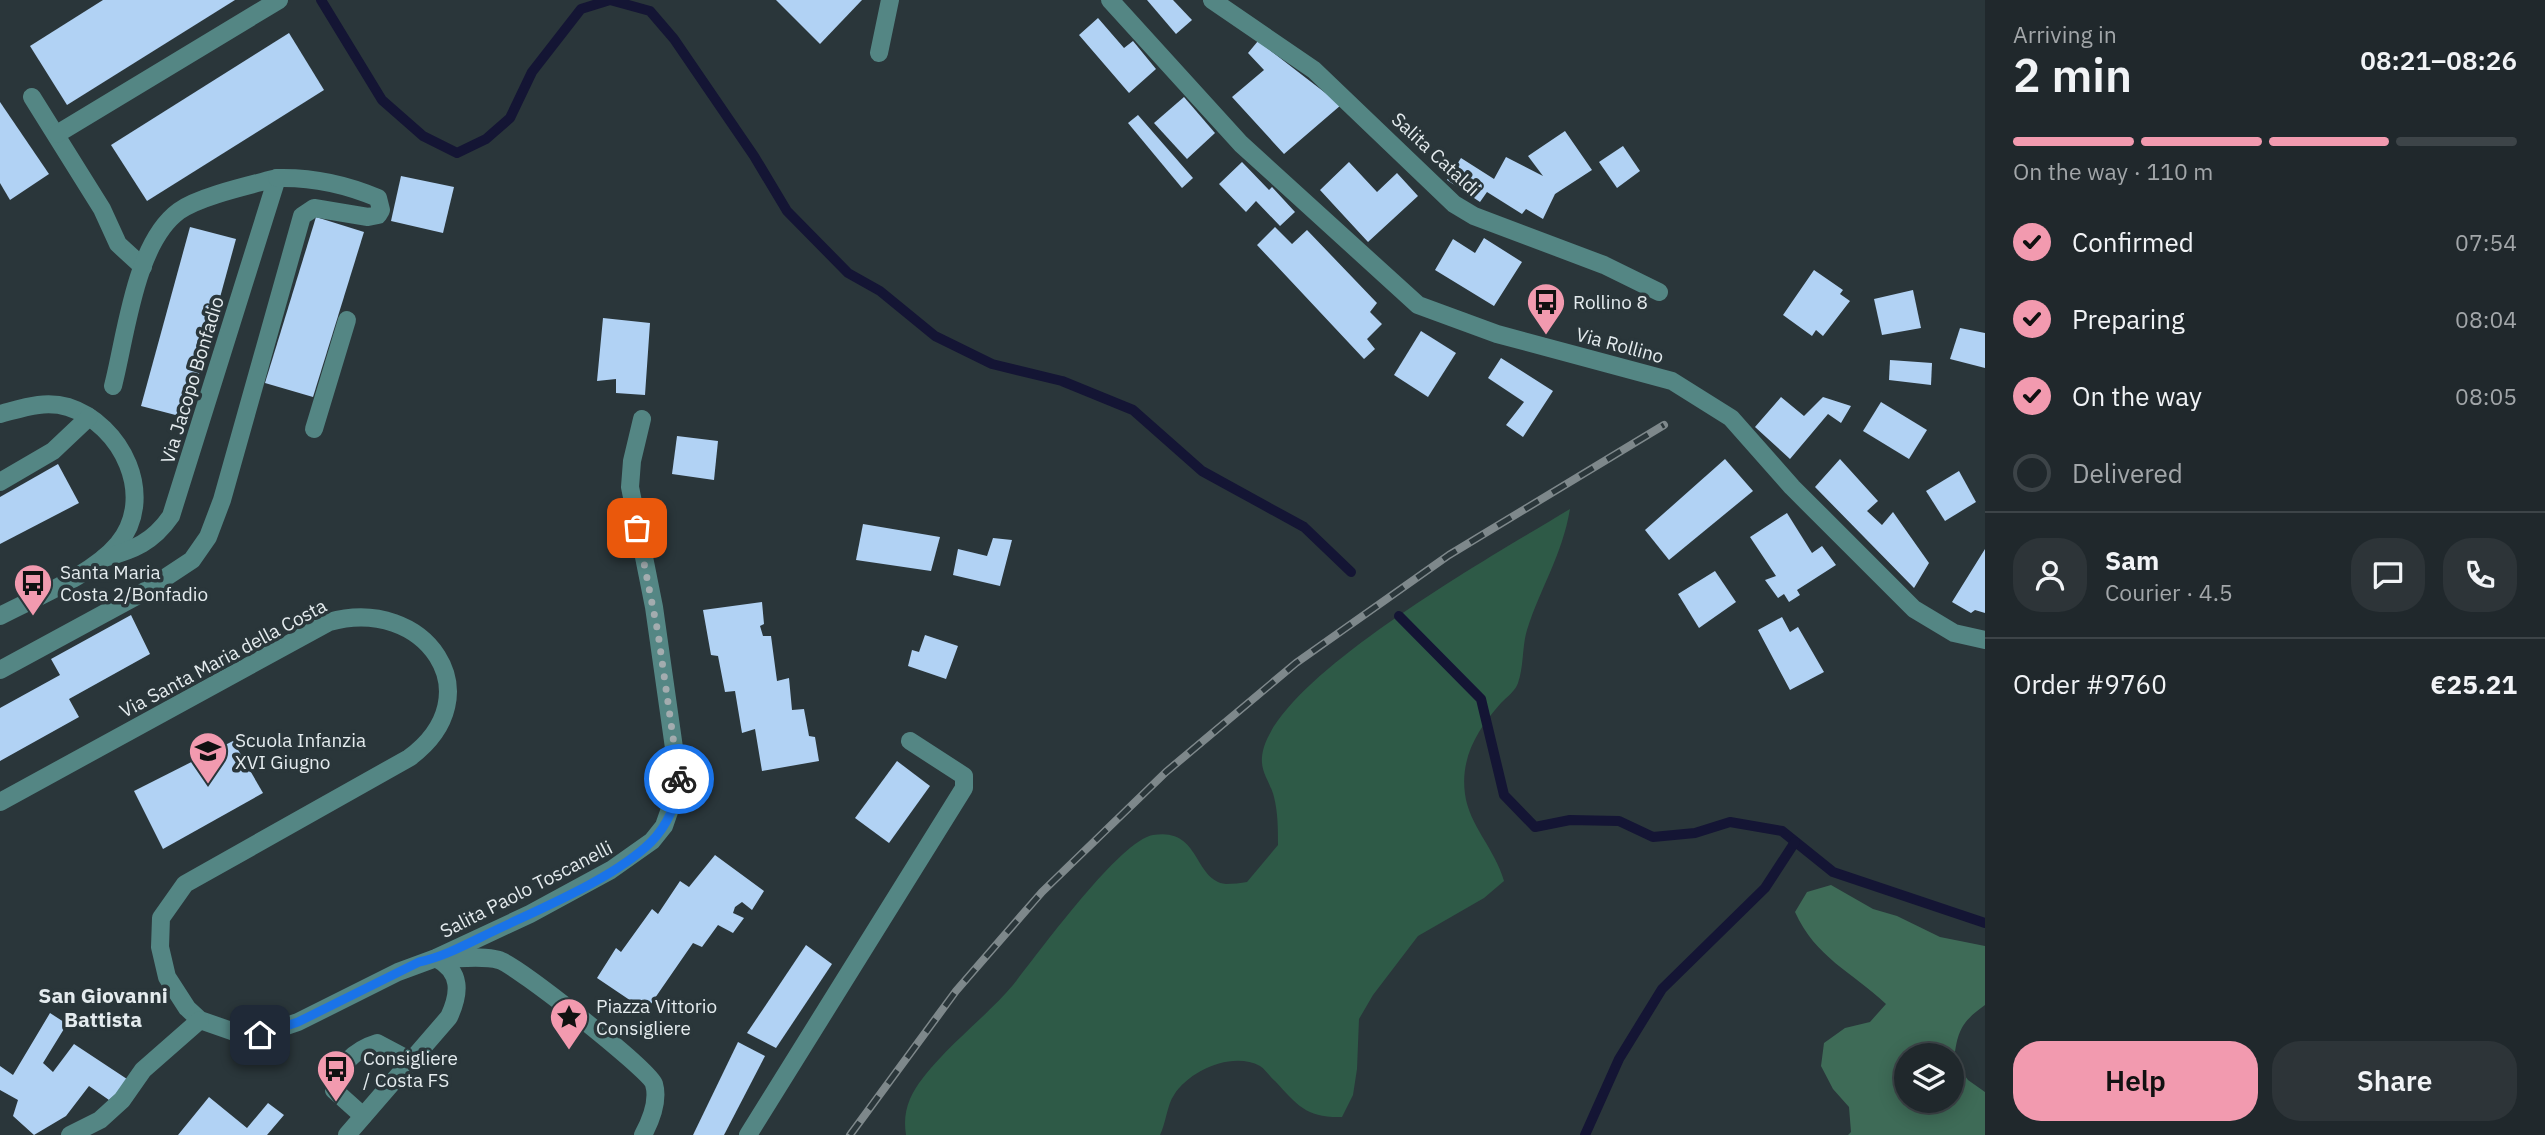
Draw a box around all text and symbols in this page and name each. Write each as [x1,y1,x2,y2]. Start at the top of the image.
text: Arriving in [2013,19,2117,49]
text: 08:21–08:26 [2360,43,2517,77]
text: 2 min [2013,45,2132,105]
street label: Salita Cataldi [1387,107,1485,201]
text: On the way · 110 m [2013,156,2213,186]
icon: check [2013,223,2051,261]
text: Confirmed [2072,225,2194,259]
text: 07:54 [2455,227,2517,257]
bus stop icon: Rollino 8 [1525,281,1567,336]
place label: Rollino 8 [1573,290,1648,314]
street label: Via Jacopo Bonfadio [155,293,229,467]
icon: check [2013,300,2051,338]
text: Preparing [2072,302,2185,336]
text: 08:04 [2455,304,2517,334]
street label: Via Rollino [1573,322,1667,368]
icon: check [2013,377,2051,415]
text: On the way [2072,379,2202,413]
text: 08:05 [2455,381,2517,411]
text: Delivered [2072,456,2183,490]
pin [607,498,667,558]
icon: bag [618,509,656,547]
button: person [2013,538,2087,612]
button: chat [2351,538,2425,612]
button: phone [2443,538,2517,612]
text: Sam [2105,543,2159,577]
place label: Santa Maria Costa 2/Bonfadio [60,560,208,606]
bus stop icon: Santa Maria Costa 2/Bonfadio [12,562,54,617]
text: Courier · 4.5 [2105,577,2233,607]
street label: Via Santa Maria della Costa [115,593,331,723]
text: Order #9760 [2013,667,2167,701]
text: €25.21 [2430,667,2517,701]
place label: Scuola Infanzia XVI Giugno [235,728,366,774]
school or university icon: Scuola Infanzia XVI Giugno [187,730,229,785]
courier [644,744,714,814]
icon: bike [660,760,698,798]
street label: Salita Paolo Toscanelli [436,835,616,943]
district label: San Giovanni Battista [38,981,168,1033]
place label: Piazza Vittorio Consigliere [596,994,717,1040]
place icon: Piazza Vittorio Consigliere [548,996,590,1051]
pin [230,1005,290,1065]
icon: home [241,1016,279,1054]
button: Help [2013,1041,2258,1121]
button: Share [2272,1041,2517,1121]
map controls [1894,1043,1964,1113]
button: layers [1894,1043,1964,1113]
place label: Consigliere / Costa FS [363,1046,458,1092]
bus stop icon: Consigliere / Costa FS [315,1048,357,1103]

